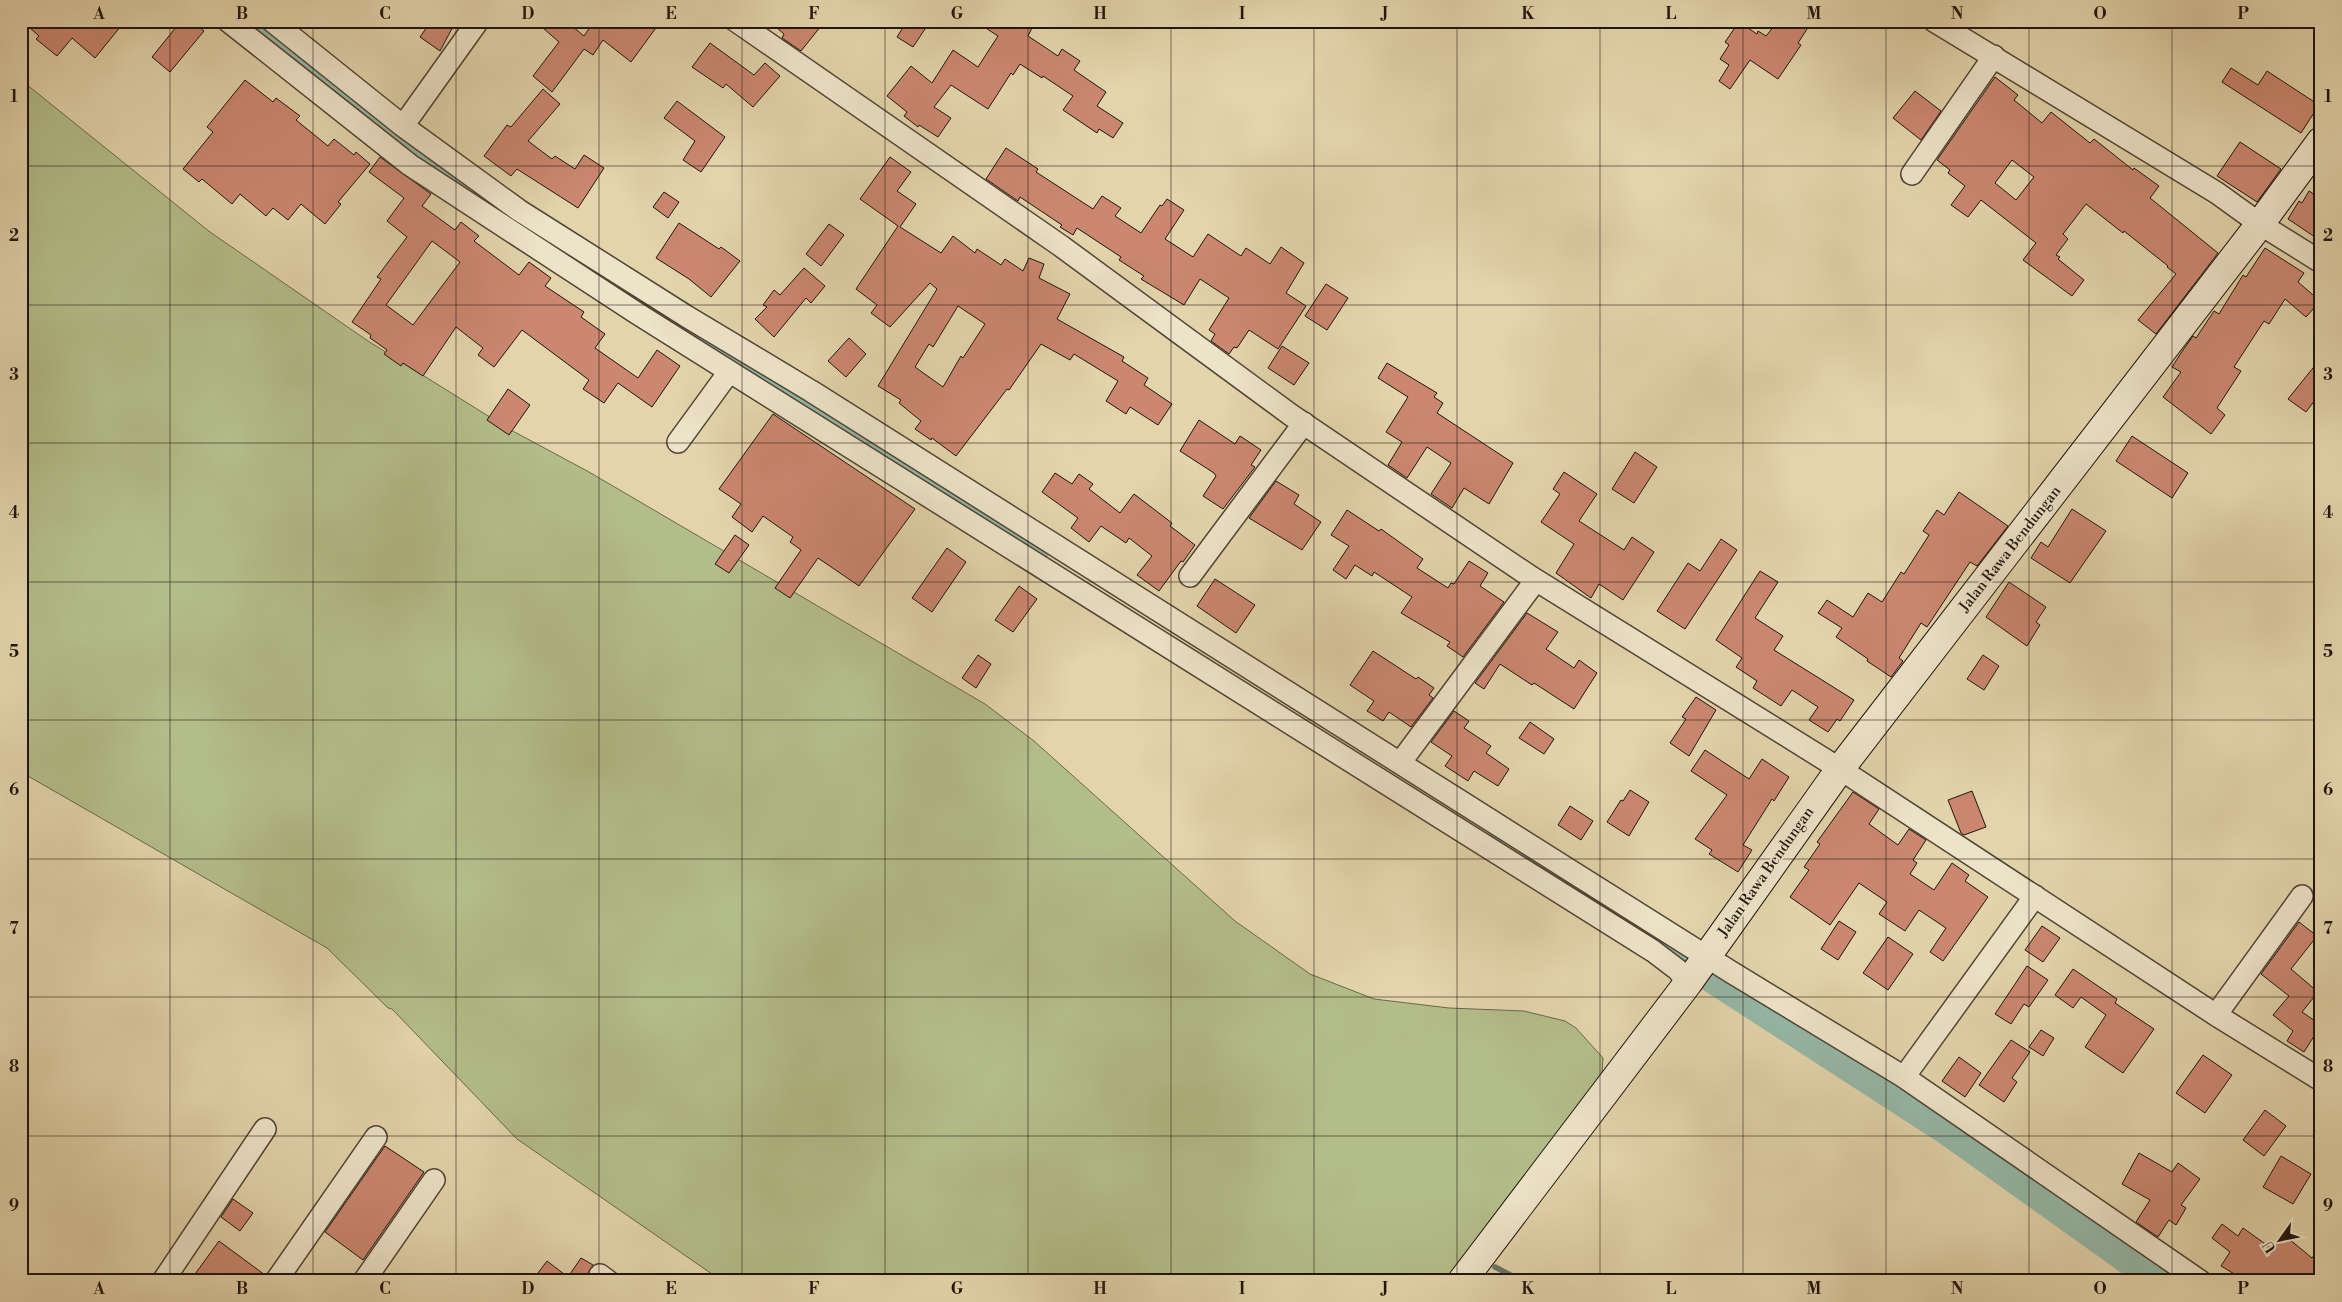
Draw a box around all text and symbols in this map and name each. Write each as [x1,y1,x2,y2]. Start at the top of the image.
text: A [92,4,105,24]
text: B [236,4,248,24]
text: C [379,4,391,24]
text: D [522,4,535,24]
text: E [665,4,677,24]
text: F [808,4,820,24]
text: G [951,4,964,24]
text: H [1093,4,1107,24]
text: I [1239,4,1245,24]
text: J [1380,4,1388,24]
text: K [1522,4,1536,24]
text: L [1666,4,1677,24]
text: M [1807,4,1822,24]
text: N [1951,4,1964,24]
text: O [2093,4,2107,24]
text: P [2237,4,2249,24]
text: 1 [10,87,18,107]
text: 1 [2324,87,2332,107]
text: 2 [9,226,19,246]
text: 2 [2323,226,2333,246]
text: 3 [9,365,19,385]
text: 3 [2323,365,2333,385]
street label: Jalan Rawa Bendungan [1954,482,2065,617]
text: 4 [9,503,20,523]
text: 4 [2323,503,2334,523]
text: 5 [9,642,19,662]
text: 5 [2323,642,2333,662]
text: 6 [9,780,19,800]
text: 6 [2323,780,2333,800]
street label: Jalan Rawa Bendungan [1713,803,1818,942]
text: 7 [9,919,19,939]
text: 7 [2323,919,2333,939]
text: 8 [9,1057,19,1077]
text: 8 [2323,1057,2333,1077]
text: 9 [9,1196,19,1216]
text: 9 [2323,1196,2333,1216]
north arrow [2254,1214,2304,1264]
text: U [2259,1237,2280,1256]
text: A [92,1279,105,1299]
text: B [236,1279,248,1299]
text: C [379,1279,391,1299]
text: D [522,1279,535,1299]
text: E [665,1279,677,1299]
text: F [808,1279,820,1299]
text: G [951,1279,964,1299]
text: H [1093,1279,1107,1299]
text: I [1239,1279,1245,1299]
text: J [1380,1279,1388,1299]
text: K [1522,1279,1536,1299]
text: L [1666,1279,1677,1299]
text: M [1807,1279,1822,1299]
text: N [1951,1279,1964,1299]
text: O [2093,1279,2107,1299]
text: P [2237,1279,2249,1299]

